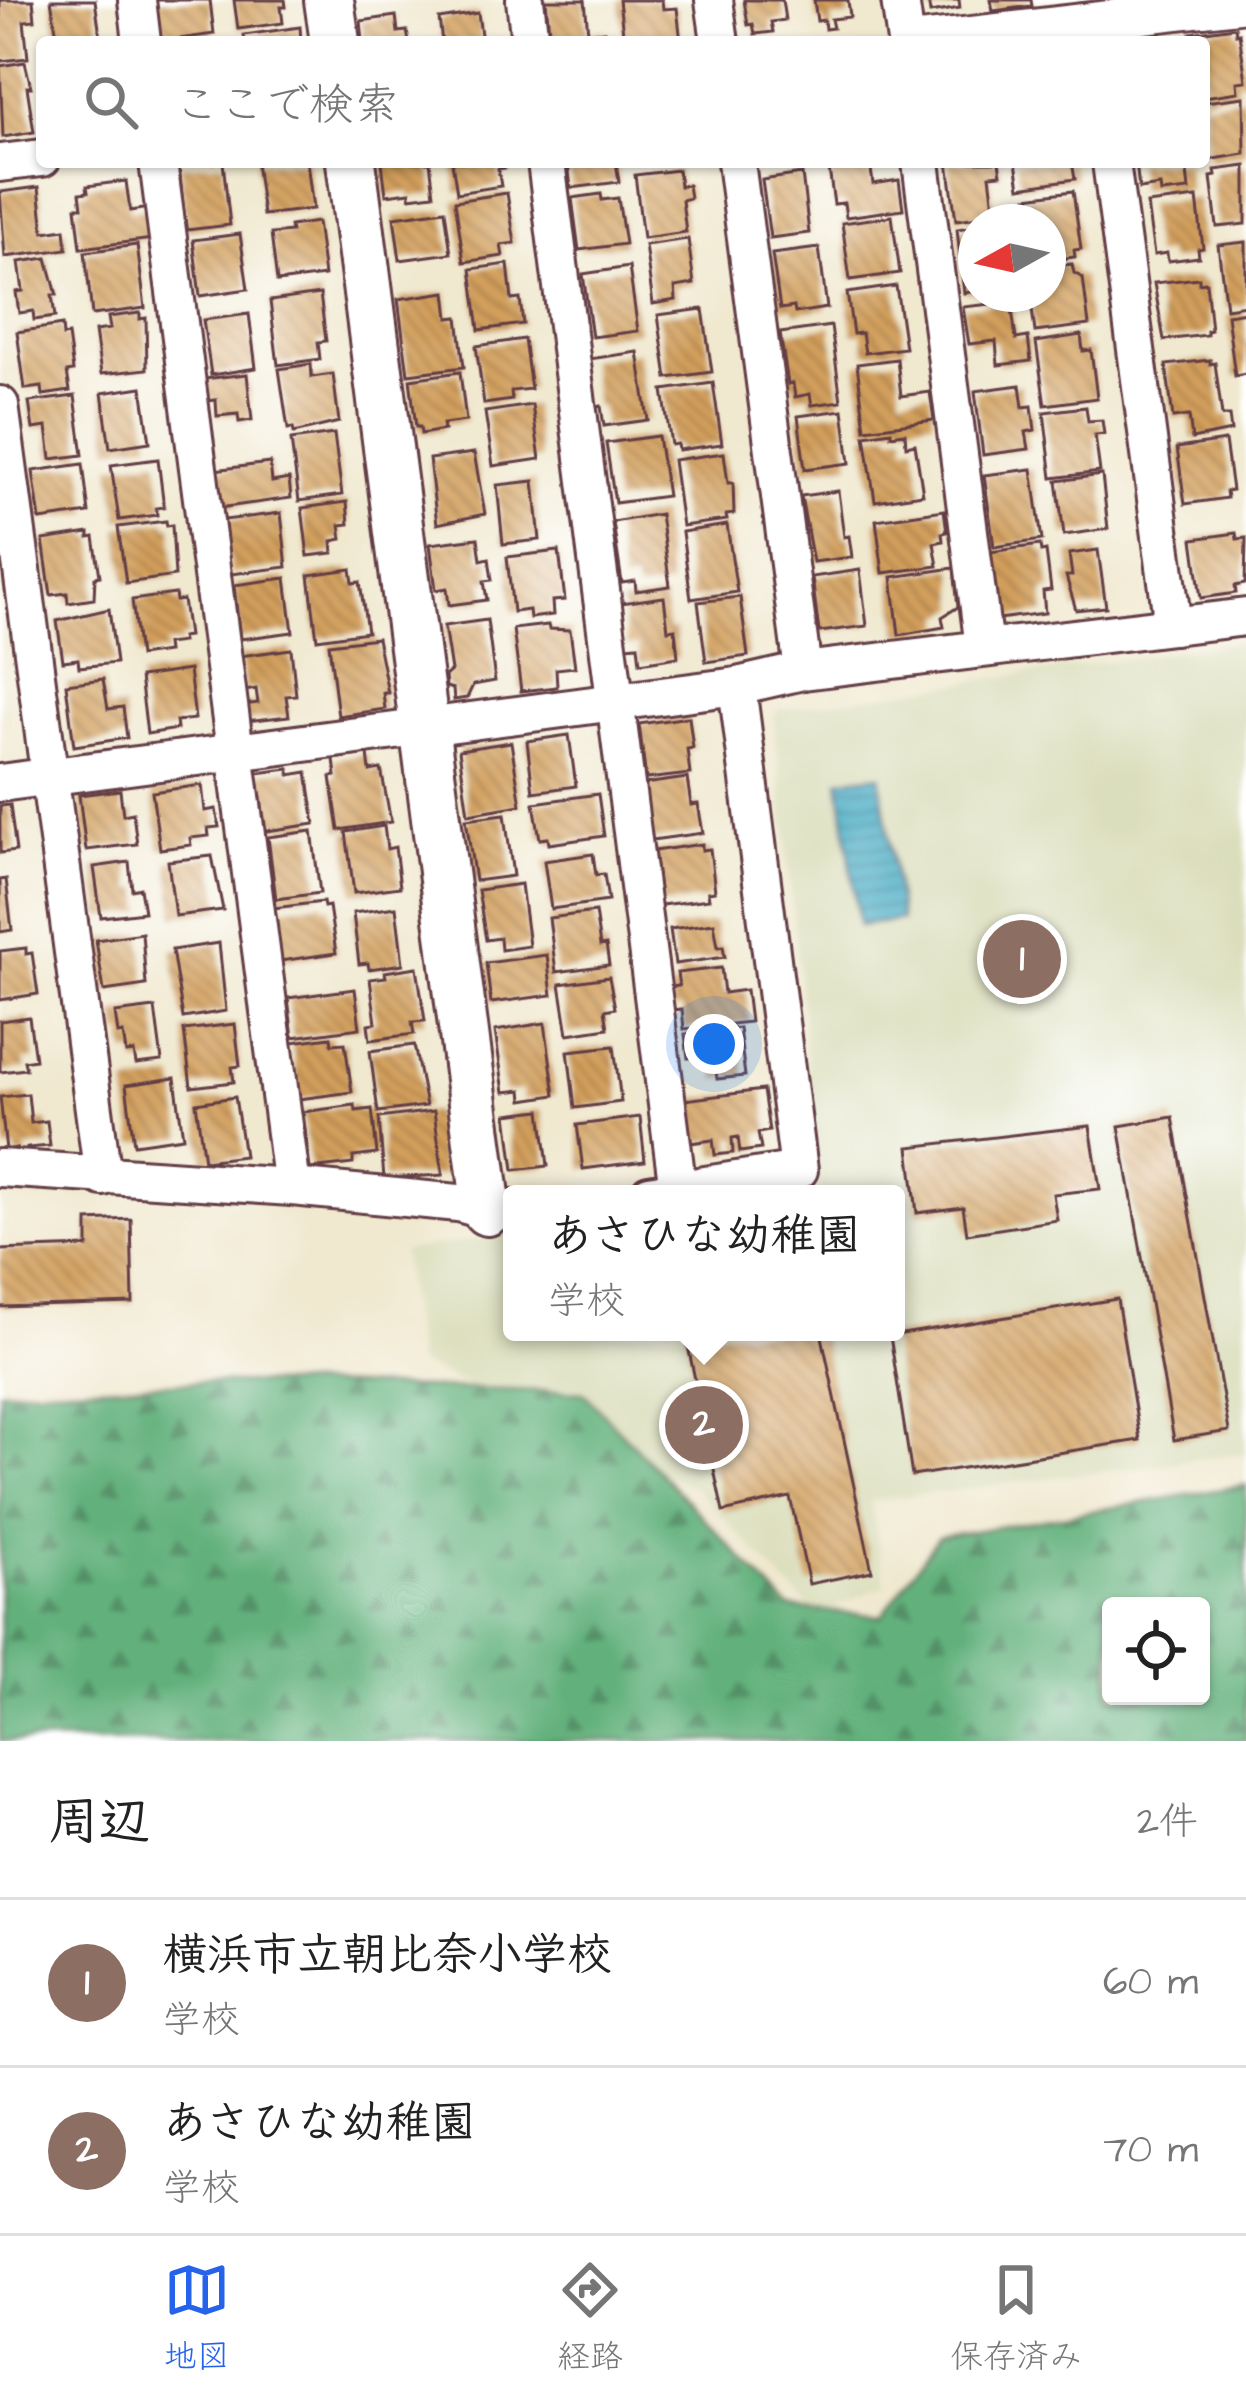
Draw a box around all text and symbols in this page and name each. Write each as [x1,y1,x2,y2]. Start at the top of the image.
search box [36,36,1210,168]
icon: search [78,69,144,135]
text: ここで検索 [174,75,399,137]
north arrow [958,204,1066,312]
pin: 1 [983,914,1061,1004]
your location [684,1014,744,1074]
popup [503,1185,905,1341]
text: あさひな幼稚園 [547,1206,861,1268]
text: 学校 [547,1275,625,1329]
pin: 2 [665,1380,743,1470]
map controls [1102,1597,1210,1705]
button: locate [1102,1597,1210,1705]
text: 周辺 [48,1788,150,1859]
text: 2件 [1137,1796,1198,1850]
text: 横浜市立朝比奈小学校 [162,1925,612,1987]
text: 1 [85,1956,90,2010]
text: 60 m [1103,1956,1198,2010]
text: 学校 [162,1994,240,2048]
text: あさひな幼稚園 [162,2093,476,2155]
text: 2 [76,2124,98,2178]
text: 70 m [1103,2124,1198,2178]
text: 学校 [162,2162,240,2216]
tab: 地図 [164,2257,230,2380]
tab: 経路 [557,2257,623,2380]
tab: 保存済み [950,2257,1082,2380]

